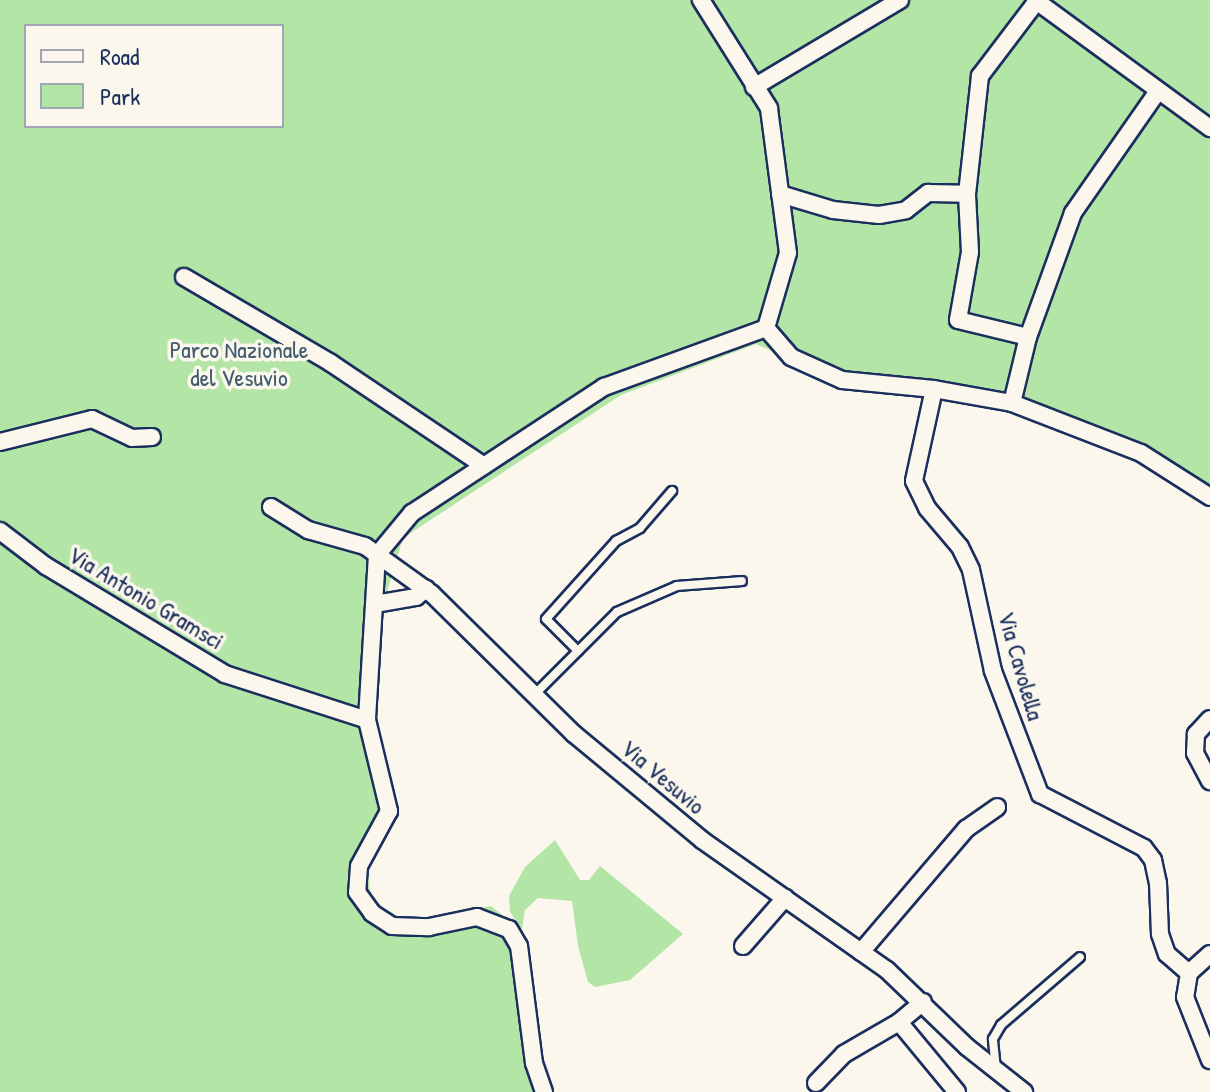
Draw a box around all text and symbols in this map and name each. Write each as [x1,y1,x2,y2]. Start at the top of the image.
legend [24,24,284,128]
text: Road [100,40,139,72]
text: Park [100,80,140,112]
park label: Parco Nazionale del Vesuvio [170,336,308,392]
street label: Via Antonio Gramsci [63,540,229,656]
street label: Via Cavolella [992,609,1050,723]
street label: Via Vesuvio [615,734,711,820]

